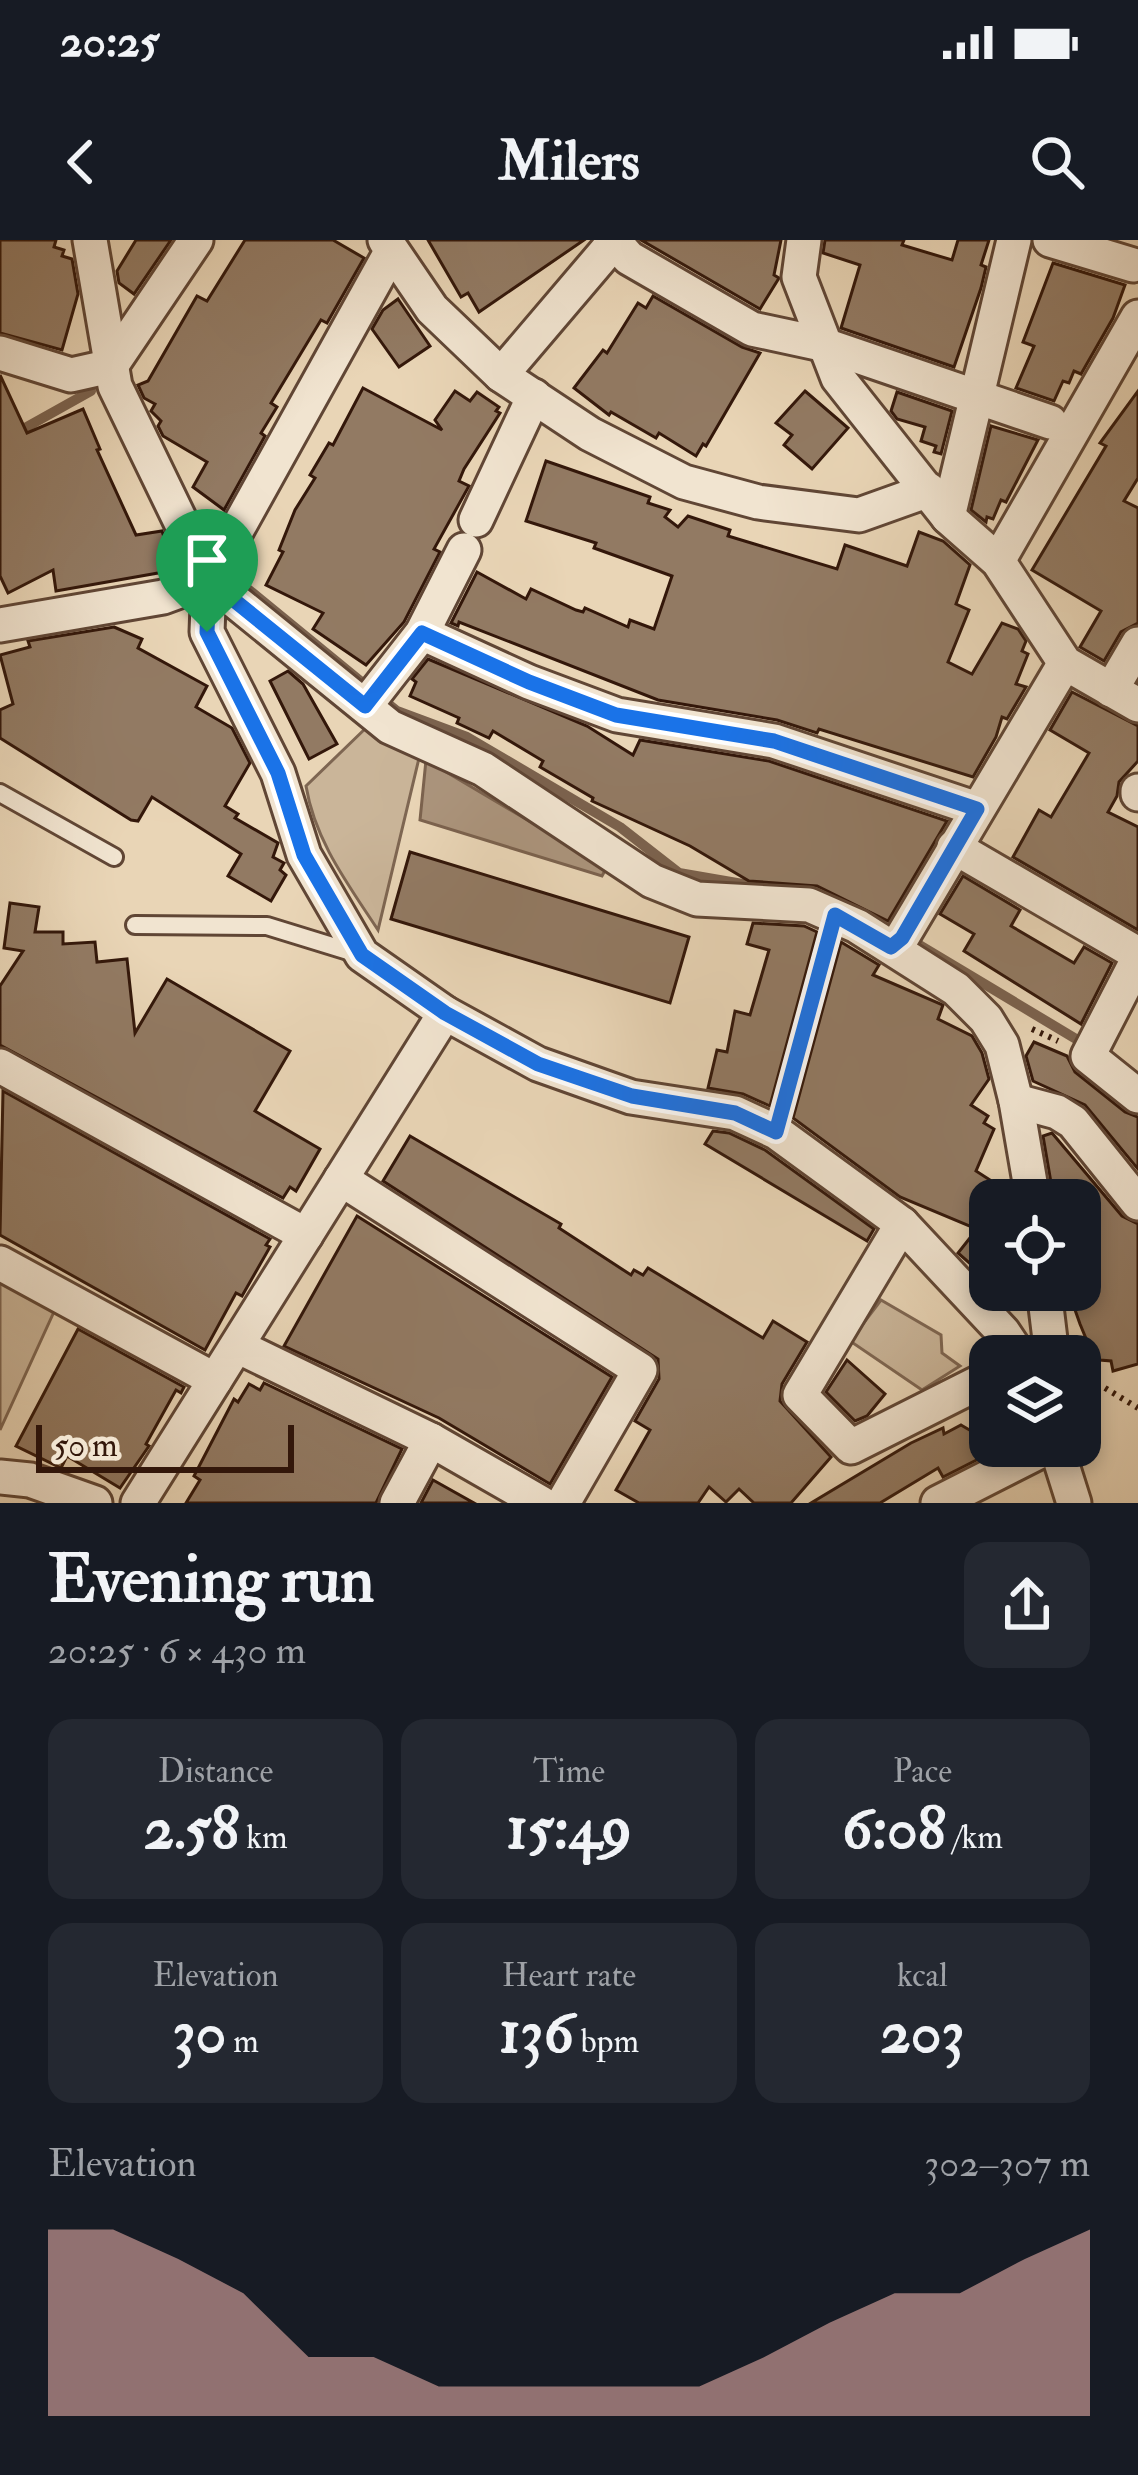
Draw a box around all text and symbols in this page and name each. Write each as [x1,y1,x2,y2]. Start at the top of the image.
text: 20:25 [60,14,159,70]
text: Milers [498,128,640,196]
icon: back [48,129,114,195]
icon: search [1024,129,1090,195]
pin [156,509,258,632]
icon: arrive [174,527,240,593]
map controls [969,1179,1101,1467]
button: locate [969,1179,1101,1311]
button: layers [969,1335,1101,1467]
scale bar [36,1419,294,1472]
text: 50 m [54,1425,118,1466]
text: Evening run [48,1539,374,1622]
button: share [964,1542,1090,1668]
text: 20:25 · 6 × 430 m [48,1626,306,1675]
text: Distance [158,1751,273,1792]
text: Time [533,1751,605,1792]
text: Pace [893,1751,952,1792]
text: 2.58 [144,1792,239,1867]
text: 15:49 [506,1792,632,1867]
text: 6:08 [842,1792,946,1867]
text: km [239,1817,288,1858]
text: /km [946,1817,1003,1858]
text: Elevation [153,1955,279,1996]
text: Heart rate [502,1955,636,1996]
text: kcal [897,1955,948,1996]
text: 30 [172,1996,226,2071]
text: 136 [499,1996,574,2071]
text: 203 [880,1996,964,2071]
text: m [226,2021,259,2062]
text: bpm [574,2021,639,2062]
text: Elevation [48,2139,197,2188]
text: 302–307 m [924,2139,1090,2188]

